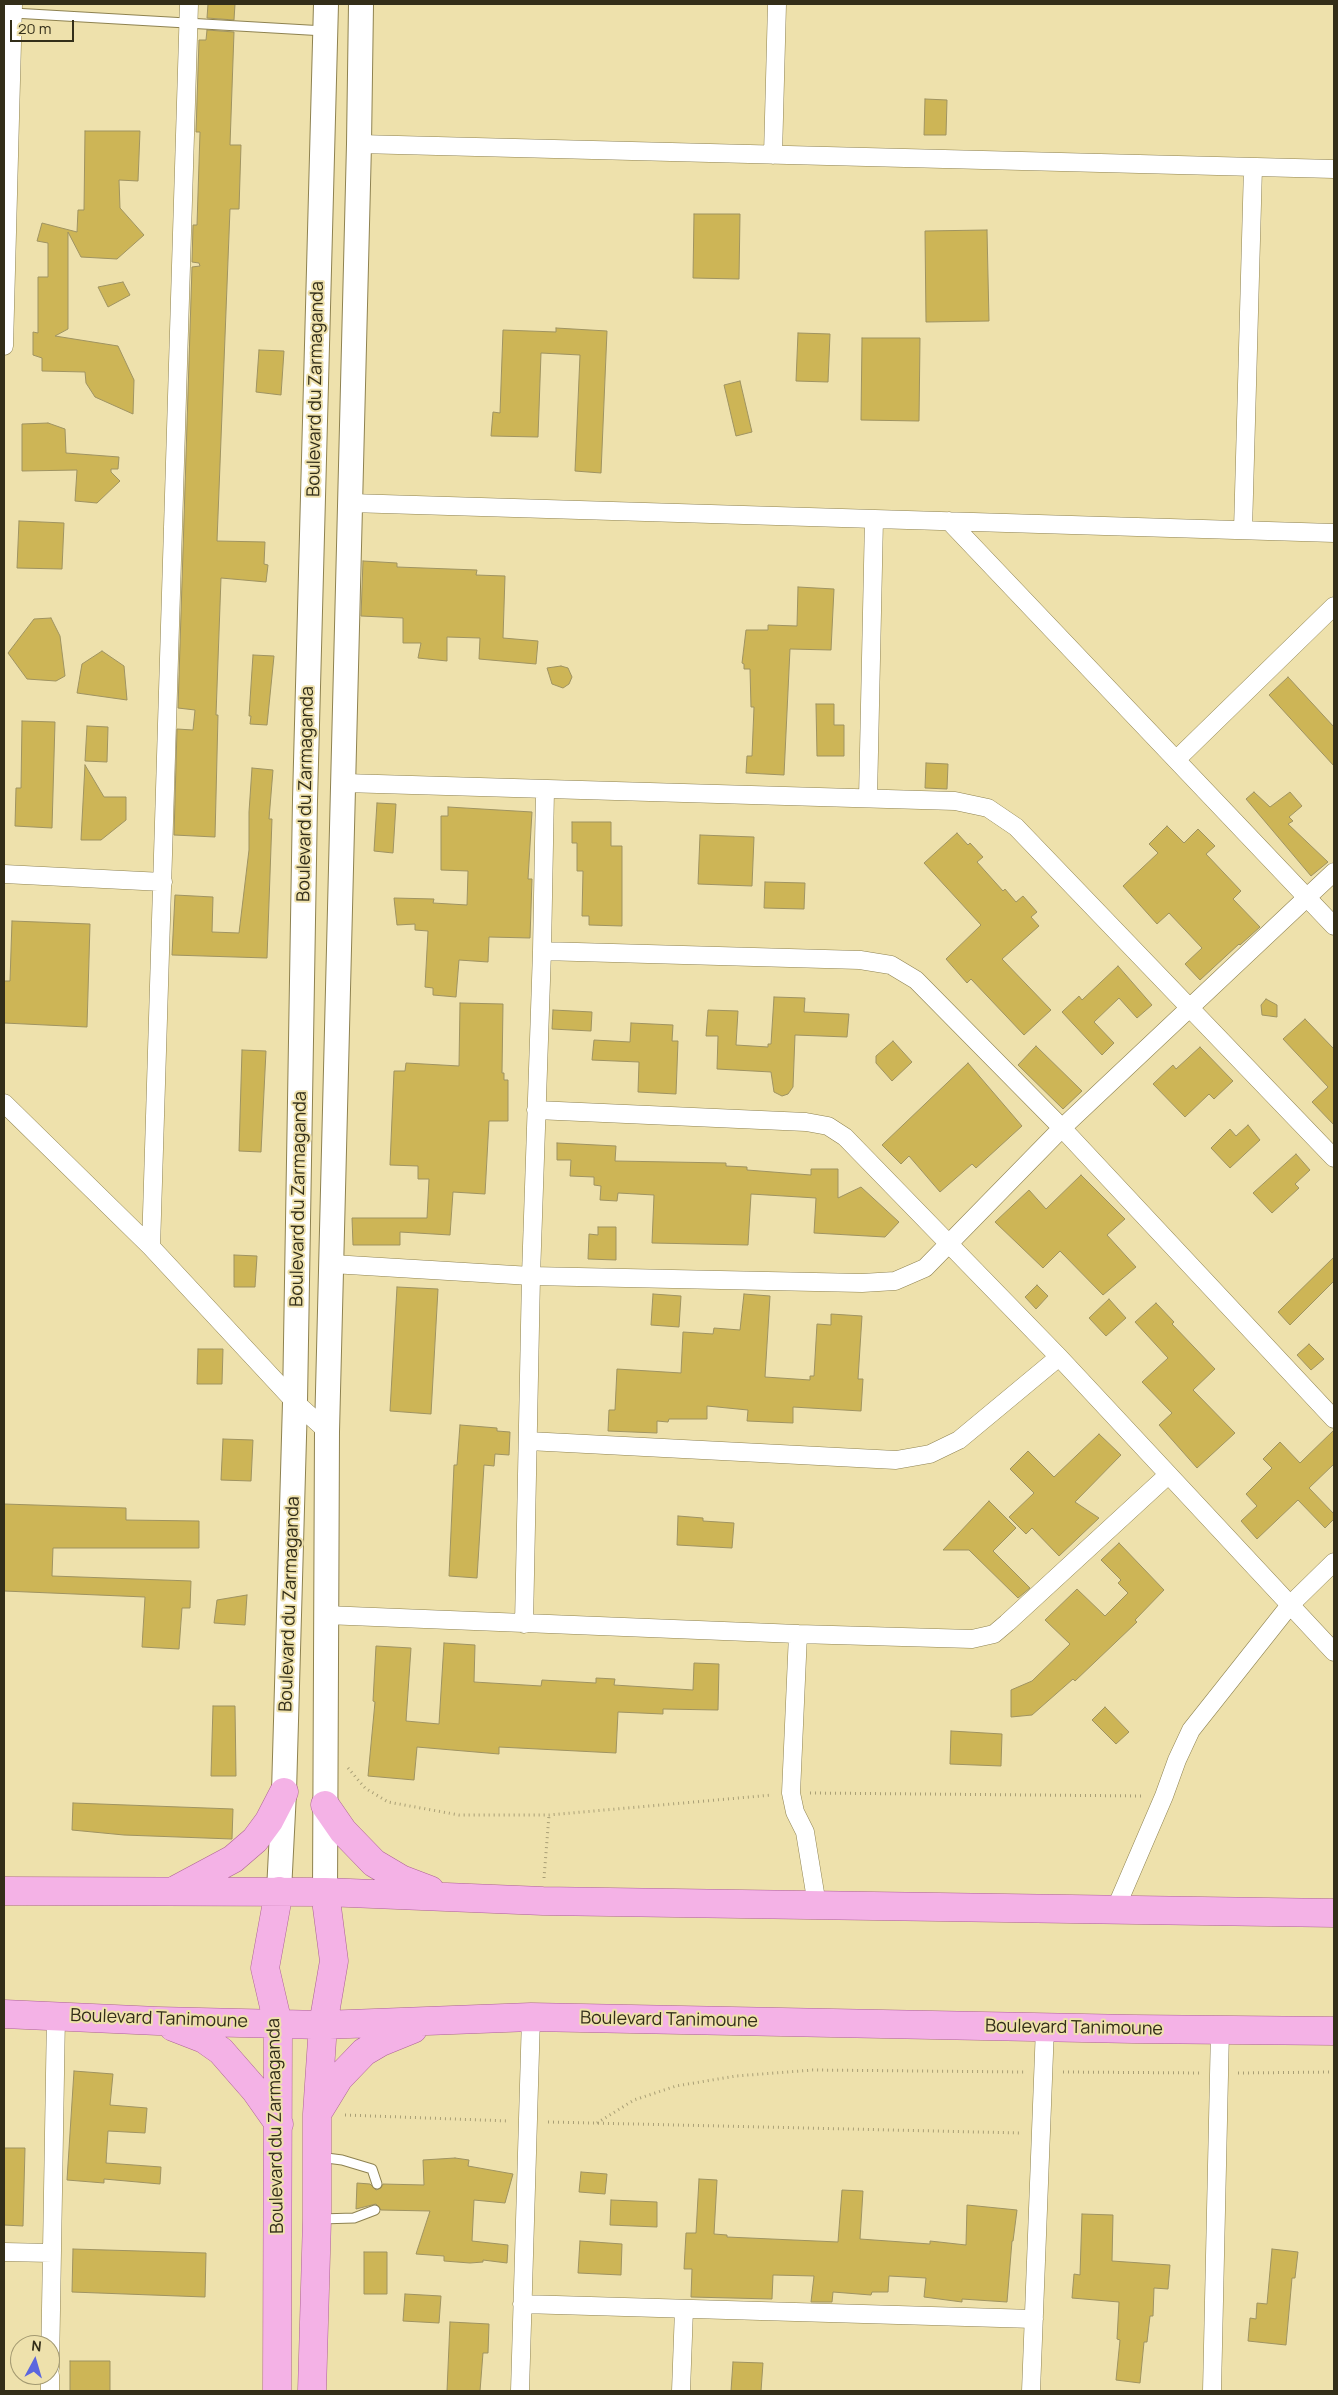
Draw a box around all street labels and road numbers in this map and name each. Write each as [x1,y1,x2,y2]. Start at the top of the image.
street label: Boulevard du Zarmaganda [303,281,329,497]
street label: Boulevard du Zarmaganda [293,686,319,902]
street label: Boulevard du Zarmaganda [286,1091,312,1307]
street label: Boulevard du Zarmaganda [275,1496,305,1712]
street label: Boulevard Tanimoune [70,2005,248,2033]
street label: Boulevard Tanimoune [580,2008,758,2032]
street label: Boulevard Tanimoune [985,2016,1163,2040]
street label: Boulevard du Zarmaganda [263,2018,289,2234]

